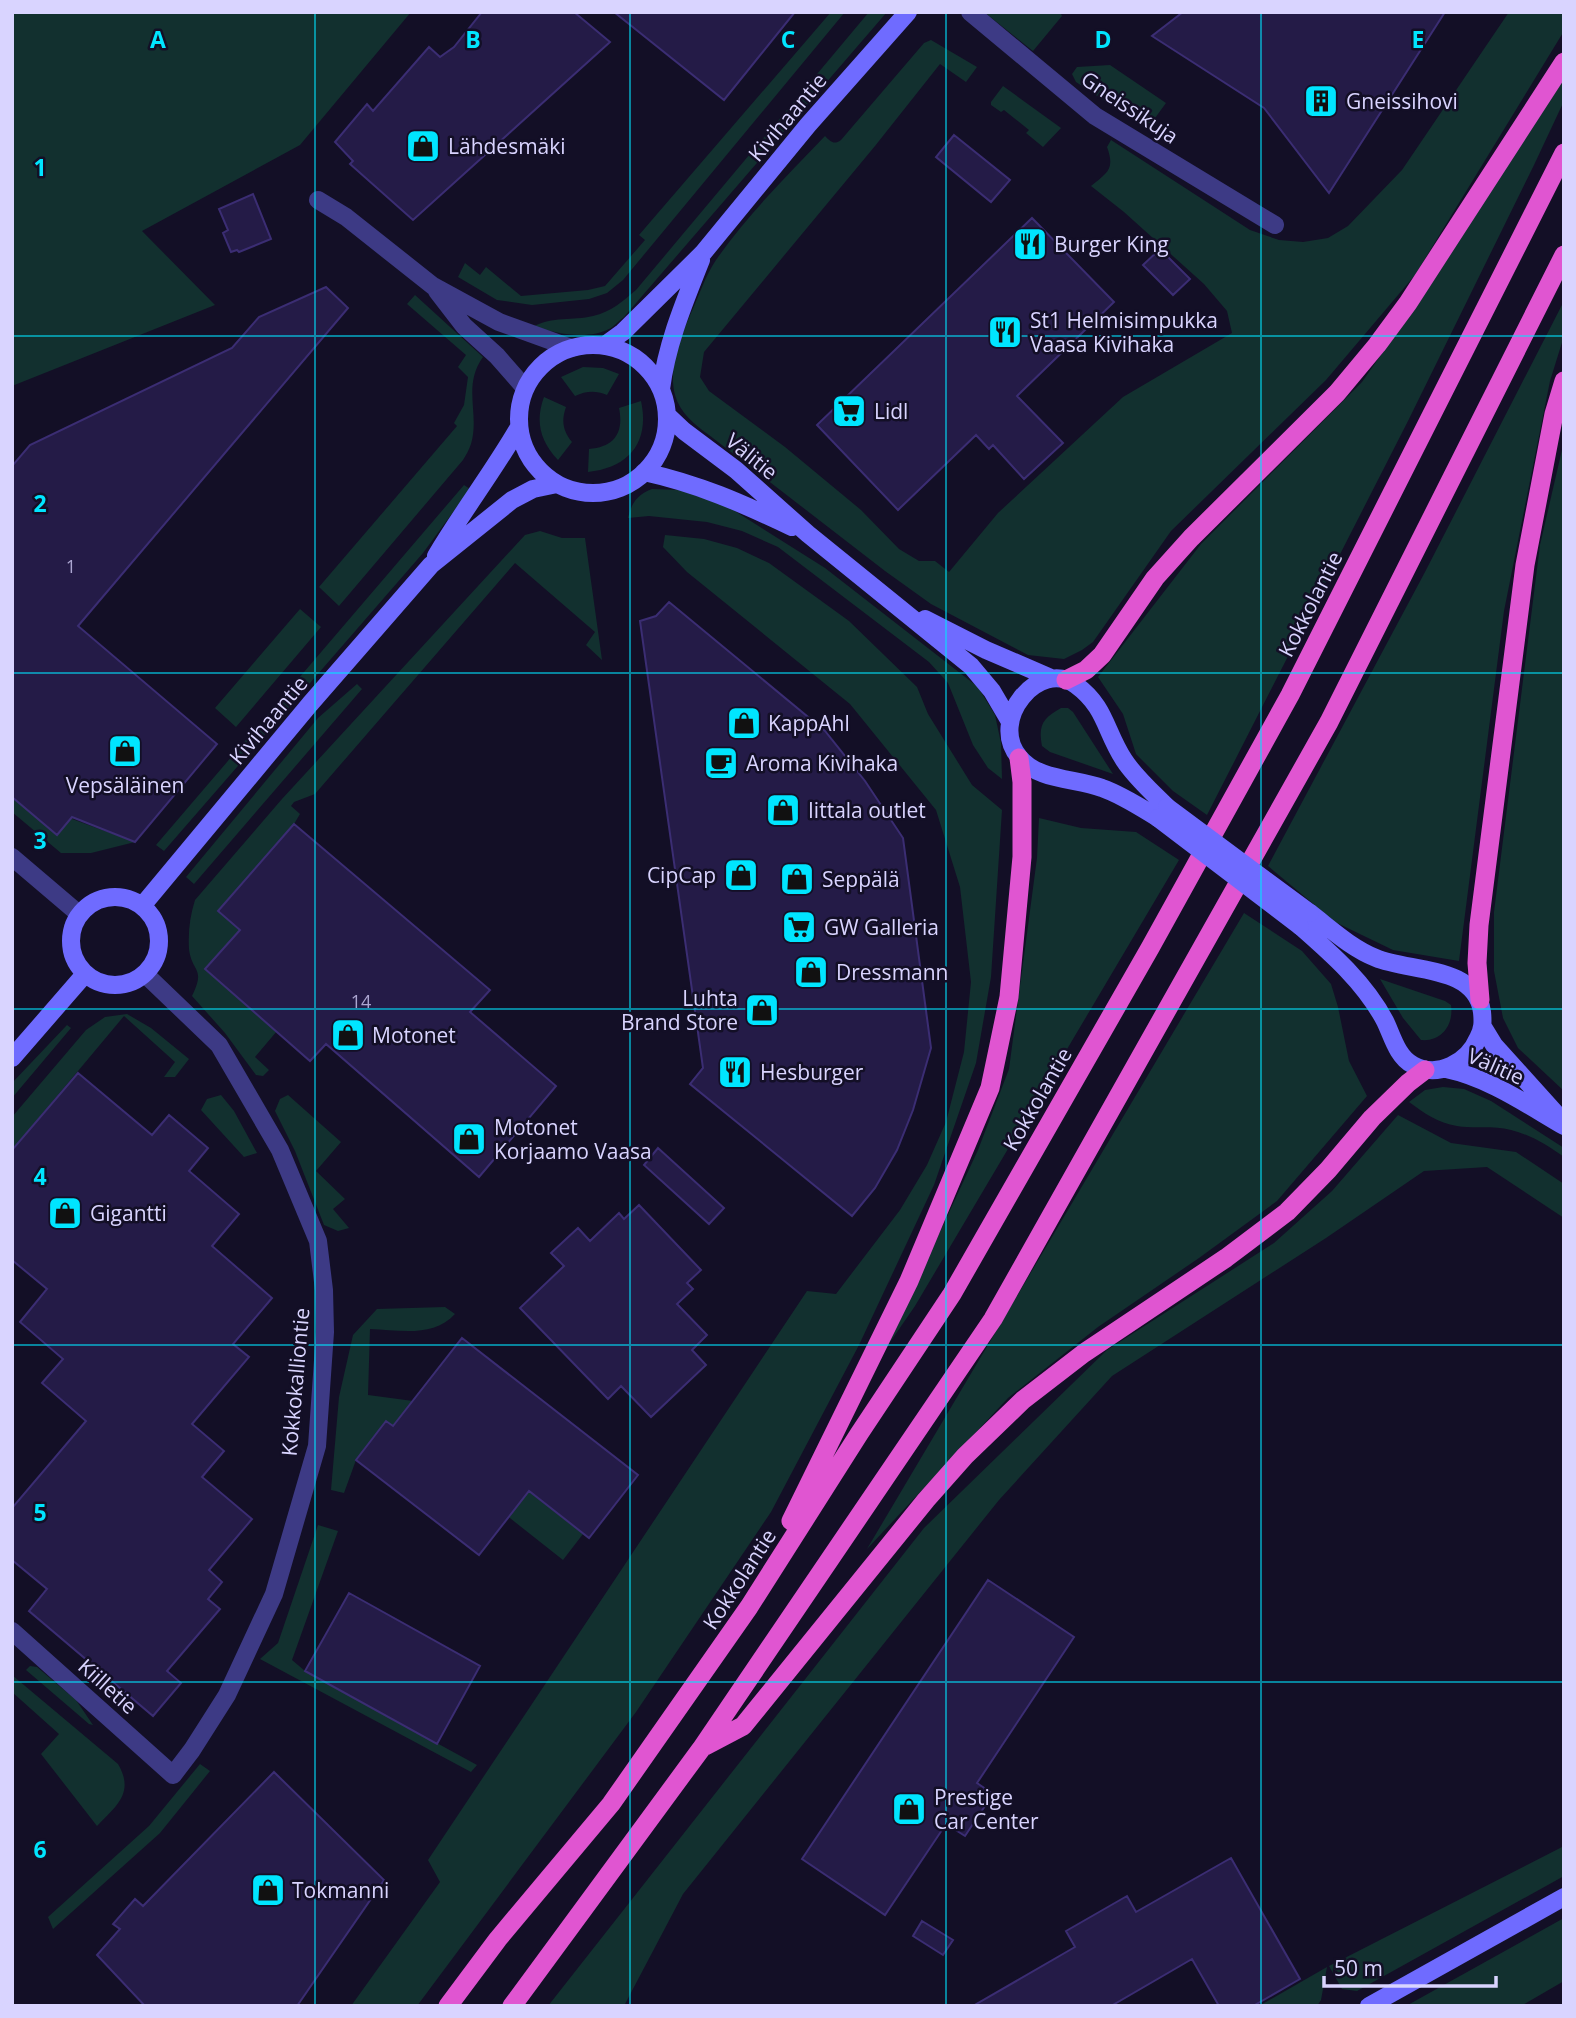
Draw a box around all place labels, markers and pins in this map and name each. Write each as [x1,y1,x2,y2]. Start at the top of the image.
building icon: Gneissihovi [1302,82,1340,120]
place label: Gneissihovi [1346,87,1458,115]
shop icon: Lähdesmäki [404,127,442,165]
place label: Lähdesmäki [448,132,566,160]
restaurant icon: Burger King [1011,225,1049,263]
place label: Burger King [1054,230,1169,258]
place label: St1 Helmisimpukka Vaasa Kivihaka [1030,306,1218,358]
restaurant icon: St1 Helmisimpukka Vaasa Kivihaka [986,313,1024,351]
supermarket icon: Lidl [830,392,868,430]
place label: Lidl [874,397,908,425]
shop icon: KappAhl [725,704,763,742]
place label: KappAhl [768,709,850,737]
shop icon: Vepsäläinen [106,732,144,770]
cafe icon: Aroma Kivihaka [702,744,740,782]
place label: Aroma Kivihaka [746,749,898,777]
place label: Vepsäläinen [66,771,184,799]
shop icon: Iittala outlet [764,791,802,829]
place label: Iittala outlet [808,796,926,824]
shop icon: CipCap [722,856,760,894]
shop icon: Seppälä [778,860,816,898]
place label: CipCap [647,861,716,889]
place label: Seppälä [822,865,900,893]
supermarket icon: GW Galleria [780,908,818,946]
place label: GW Galleria [824,913,939,941]
shop icon: Dressmann [792,953,830,991]
place label: Dressmann [836,958,949,986]
place label: Luhta Brand Store [621,984,738,1036]
shop icon: Luhta Brand Store [743,991,781,1029]
shop icon: Motonet [329,1016,367,1054]
place label: Motonet [372,1021,456,1049]
restaurant icon: Hesburger [716,1053,754,1091]
place label: Hesburger [760,1058,864,1086]
place label: Motonet Korjaamo Vaasa [494,1113,652,1165]
shop icon: Motonet Korjaamo Vaasa [450,1120,488,1158]
shop icon: Gigantti [46,1194,84,1232]
place label: Gigantti [90,1199,167,1227]
place label: Prestige Car Center [934,1783,1039,1835]
shop icon: Prestige Car Center [890,1790,928,1828]
shop icon: Tokmanni [249,1871,287,1909]
place label: Tokmanni [292,1876,389,1904]

